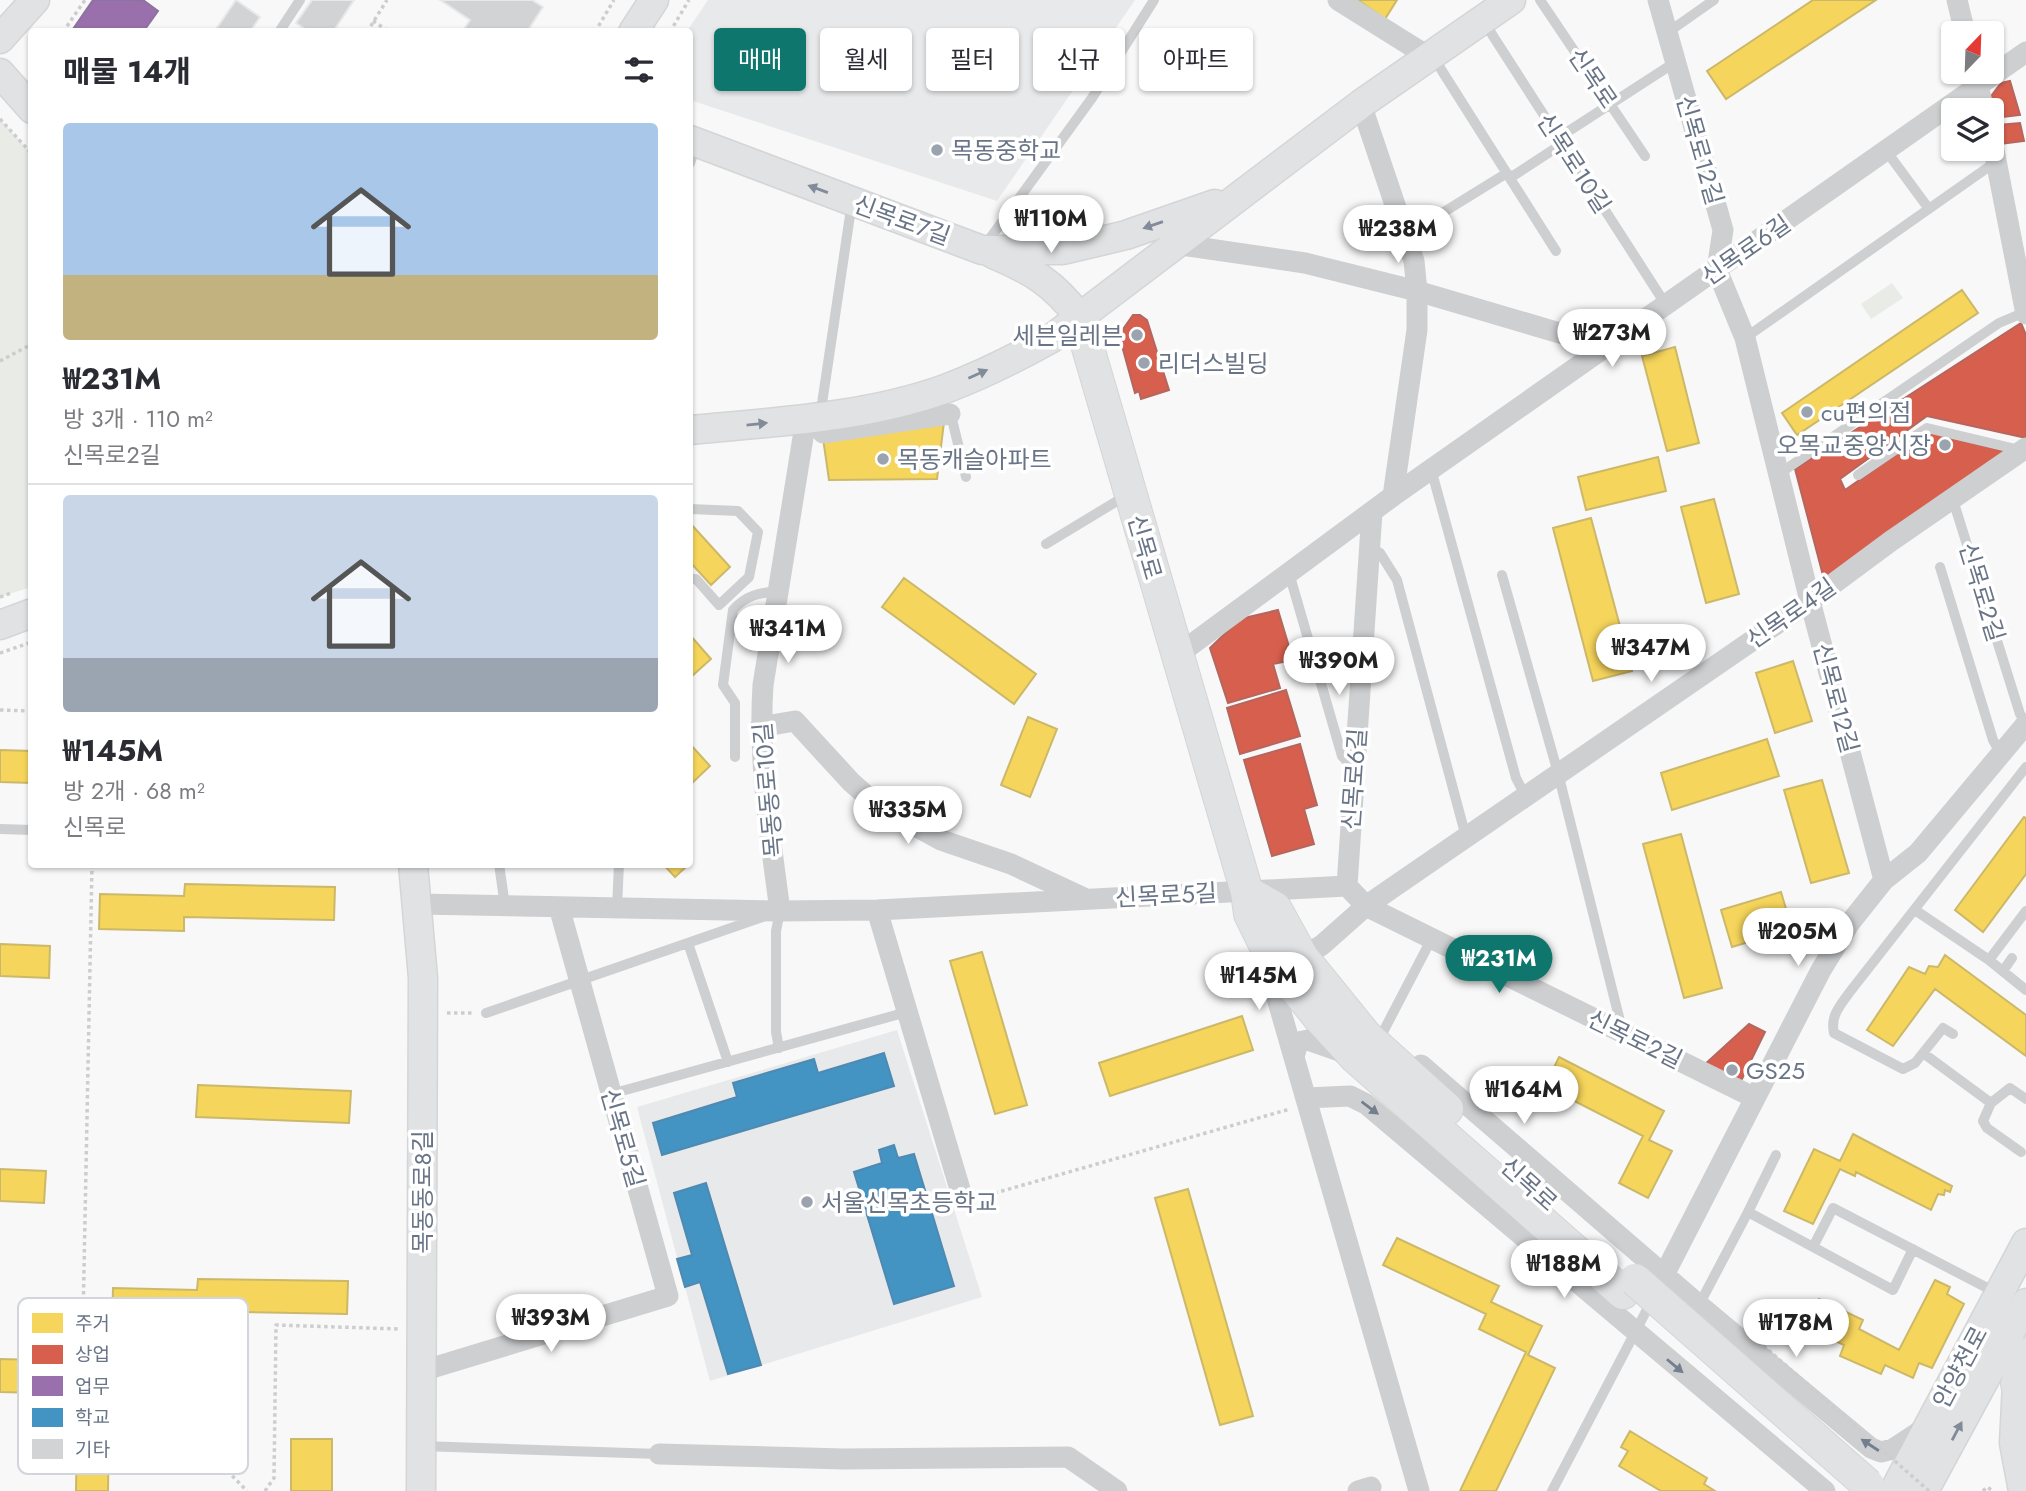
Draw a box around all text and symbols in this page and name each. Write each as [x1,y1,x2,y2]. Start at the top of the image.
north arrow [1941,21,2004,84]
map controls [1941,21,2004,161]
chip: 매매 [714,28,806,91]
chip: 월세 [820,28,912,91]
chip: 필터 [926,28,1019,91]
chip: 신규 [1033,28,1125,91]
chip: 아파트 [1139,28,1253,91]
street label: 신목로 [1560,41,1626,115]
text: 매물 14개 [63,50,191,93]
icon: filters [620,51,658,89]
street label: 신목로12길 [1668,91,1732,209]
button: layers [1941,98,2004,161]
street label: 신목로10길 [1528,106,1620,220]
place label: 목동중학교 [951,133,1061,168]
marker: 목동중학교 [929,142,945,158]
icon: home [298,169,424,295]
one-way arrow [807,183,828,194]
street label: 신목로7길 [849,186,955,254]
pin: ₩110M [1002,196,1100,255]
text: ₩110M [1015,201,1087,235]
pin: ₩238M [1349,205,1447,265]
street label: 신목로6길 [1694,206,1798,294]
text: ₩238M [1359,211,1437,245]
one-way arrow [1143,220,1164,231]
pin: ₩273M [1563,310,1661,369]
text: ₩273M [1573,315,1651,349]
place label: 세븐일레븐 [1013,318,1123,353]
marker: 세븐일레븐 [1129,327,1145,343]
place label: 리더스빌딩 [1158,346,1268,381]
marker: 리더스빌딩 [1136,355,1152,371]
text: ₩231M [63,357,161,400]
one-way arrow [968,368,988,380]
place label: cu편의점 [1821,395,1911,430]
text: 방 3개 · 110 m² [63,402,213,436]
marker: cu편의점 [1799,404,1815,420]
one-way arrow [747,418,769,429]
place label: 오목교중앙시장 [1776,428,1931,463]
marker: 오목교중앙시장 [1937,437,1953,453]
text: 신목로2길 [63,438,161,472]
place label: 목동캐슬아파트 [897,442,1052,477]
marker: 목동캐슬아파트 [875,451,891,467]
street label: 신목로 [1119,510,1171,584]
street label: 신목로2길 [1950,538,2014,646]
icon: home [298,541,424,667]
street label: 신목로4길 [1739,569,1843,657]
pin: ₩341M [739,606,837,665]
text: ₩341M [750,611,826,645]
pin: ₩347M [1602,624,1700,684]
text: ₩347M [1612,630,1690,664]
pin: ₩390M [1290,638,1388,697]
street label: 신목로12길 [1805,639,1867,757]
text: ₩390M [1300,643,1378,677]
street label: 목동동로10길 [745,721,791,859]
street label: 신목로6길 [1333,727,1375,831]
text: ₩145M [63,729,163,772]
text: 방 2개 · 68 m² [63,774,205,808]
pin: ₩335M [859,786,957,846]
text: ₩335M [869,792,947,826]
text: 신목로 [63,810,126,844]
street label: 신목로5길 [1114,875,1218,915]
pin: ₩205M [1749,908,1847,968]
text: ₩205M [1758,914,1838,948]
pin: ₩231M [1450,936,1548,995]
text: ₩231M [1461,941,1537,975]
pin: ₩145M [1210,953,1308,1012]
text: ₩145M [1221,958,1297,992]
street label: 신목로2길 [1581,1001,1689,1077]
place label: GS25 [1746,1053,1805,1088]
marker: GS25 [1724,1062,1740,1078]
pin: ₩164M [1475,1066,1573,1126]
text: ₩164M [1485,1072,1563,1106]
street label: 신목로5길 [592,1084,654,1192]
one-way arrow [1361,1101,1379,1115]
street label: 목동동로8길 [405,1130,440,1254]
street label: 신목로 [1493,1149,1565,1219]
place label: 서울신목초등학교 [821,1185,998,1220]
marker: 서울신목초등학교 [799,1194,815,1210]
pin: ₩188M [1515,1240,1613,1300]
text: ₩188M [1527,1246,1601,1280]
pin: ₩393M [502,1294,600,1354]
legend [18,1298,248,1474]
text: ₩393M [512,1300,590,1334]
pin: ₩178M [1747,1300,1845,1359]
text: ₩178M [1759,1305,1833,1339]
text: 주거 [75,1310,110,1337]
street label: 안양천로 [1924,1320,1996,1414]
text: 상업 [75,1341,110,1368]
one-way arrow [1666,1358,1683,1373]
text: 업무 [75,1373,110,1400]
text: 학교 [75,1404,110,1431]
one-way arrow [1951,1421,1963,1441]
text: 기타 [75,1436,110,1463]
one-way arrow [1860,1439,1879,1452]

